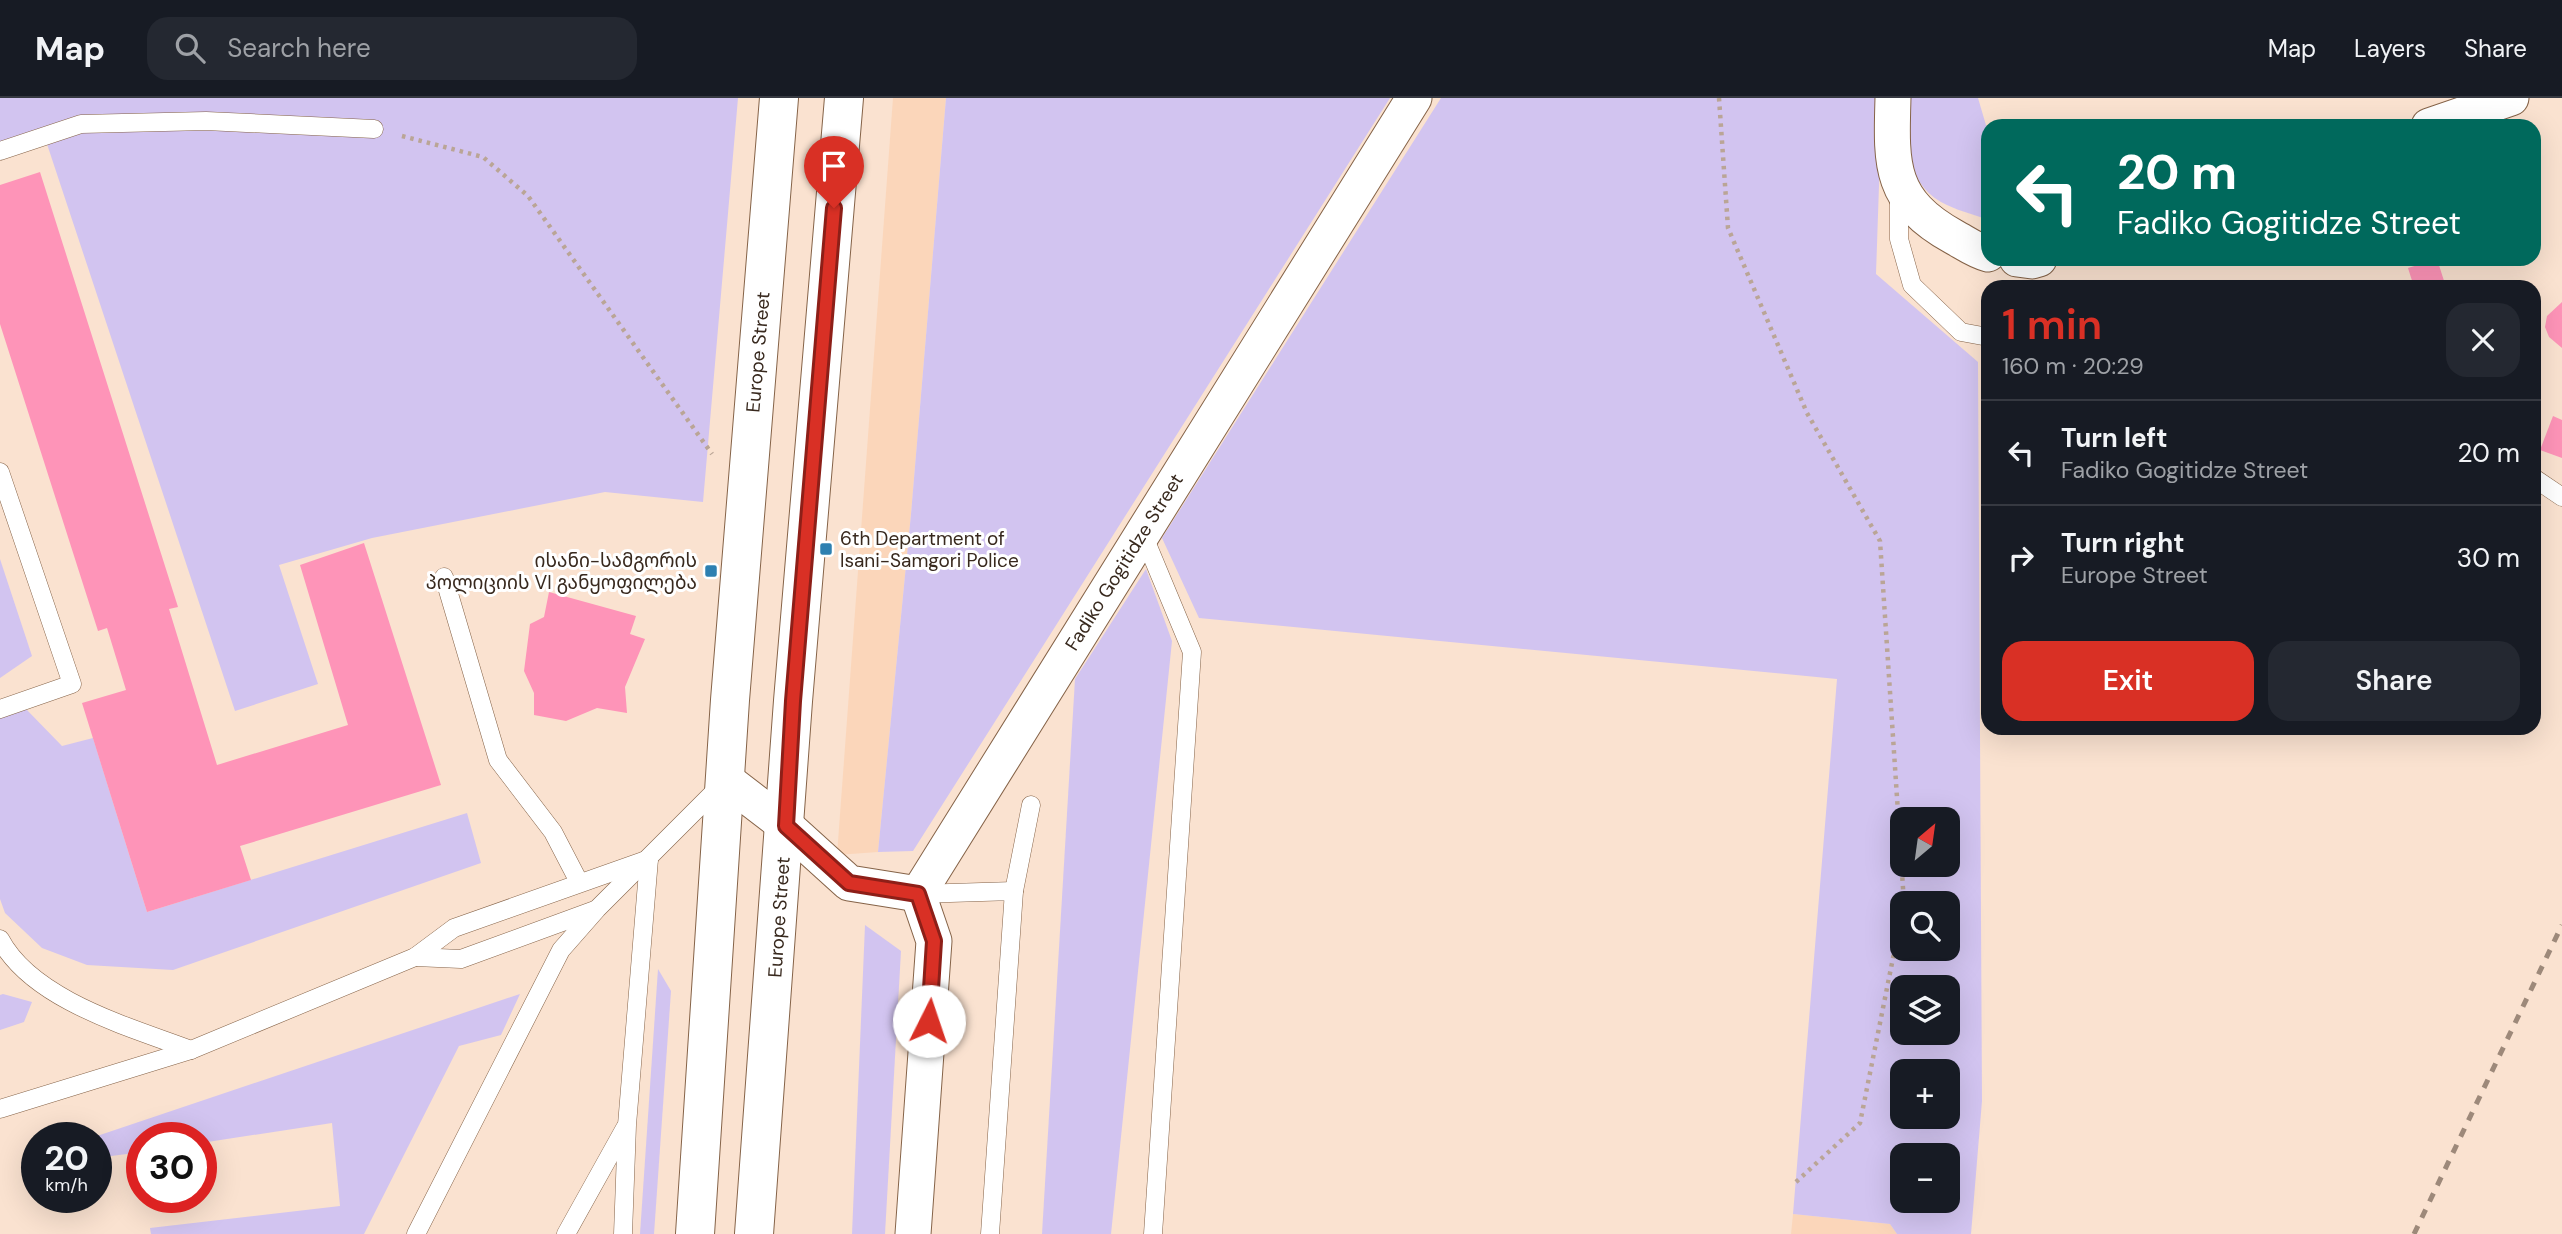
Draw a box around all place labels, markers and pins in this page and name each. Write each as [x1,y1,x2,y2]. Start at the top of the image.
pin [804,136,864,208]
place label: 6th Department of Isani-Samgori Police [840,526,1019,573]
marker: 6th Department of Isani-Samgori Police [818,541,834,557]
place label: ისანი-სამგორის პოლიციის VI განყოფილება [426,548,697,595]
marker: ისანი-სამგორის პოლიციის VI განყოფილება [703,563,719,579]

